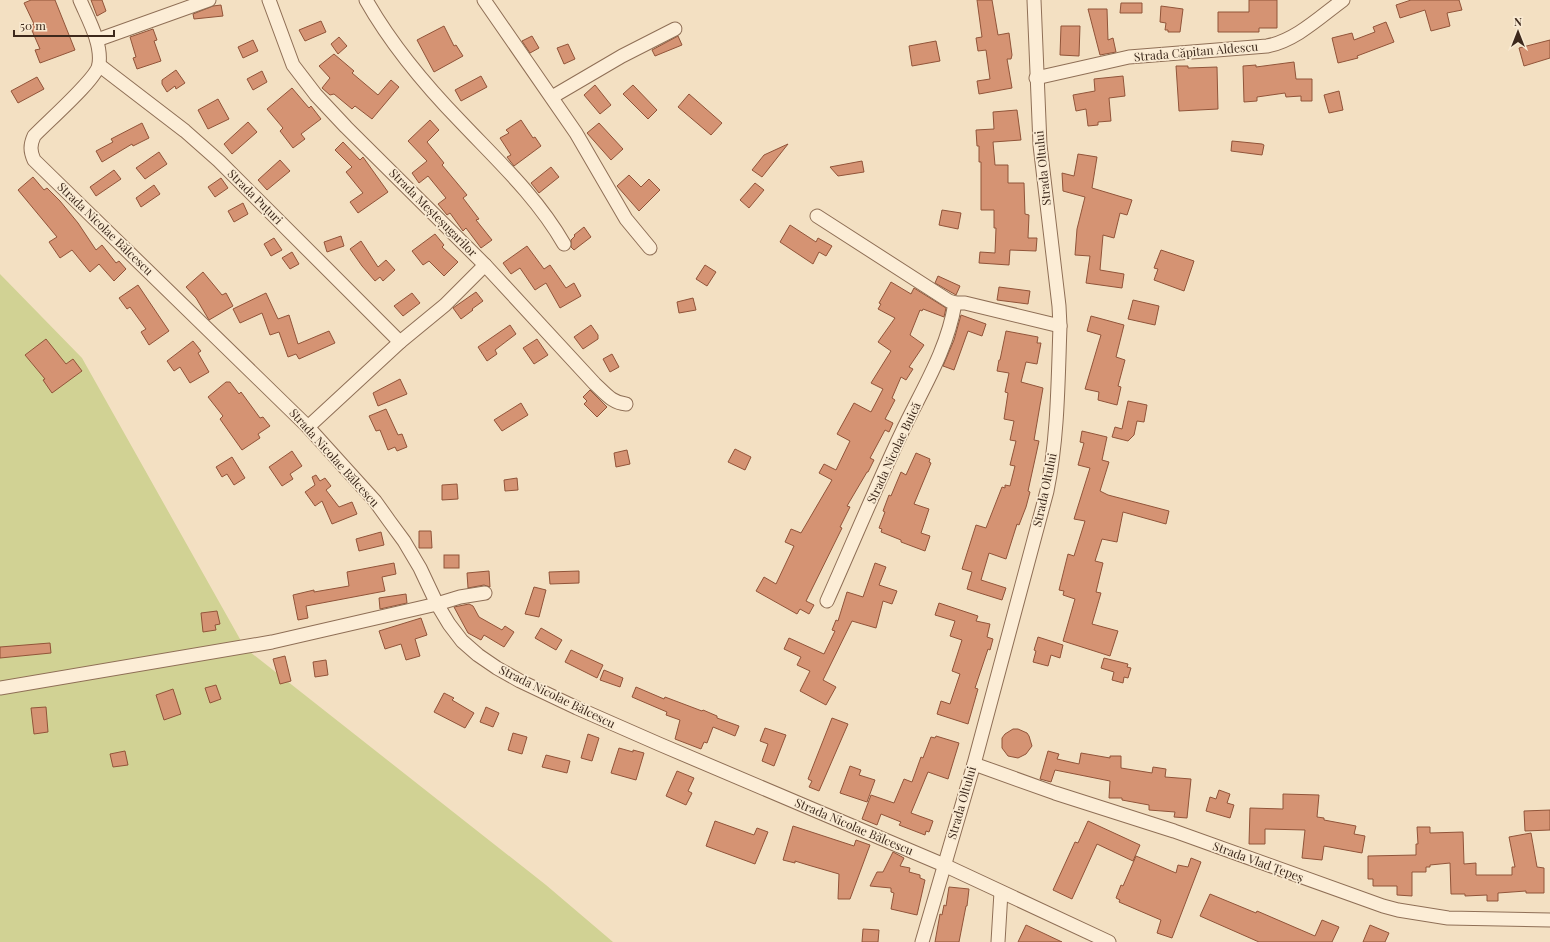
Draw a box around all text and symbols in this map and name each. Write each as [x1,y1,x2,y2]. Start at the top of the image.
scale bar [14,12,114,38]
north arrow [1498,12,1538,52]
text: N [1514,14,1522,29]
text: 50 m [20,17,46,33]
street label: Strada Căpitan Aldescu [1133,38,1259,64]
street label: Strada Oltului [1030,129,1054,206]
street label: Strada Puțuri [225,165,287,228]
street label: Strada Meșteșugarilor [386,165,482,260]
street label: Strada Nicolae Bălcescu [54,178,157,278]
street label: Strada Nicolae Buică [863,399,924,506]
street label: Strada Nicolae Bălcescu [286,405,383,510]
street label: Strada Oltului [1028,451,1060,528]
street label: Strada Nicolae Bălcescu [497,661,618,731]
street label: Strada Oltului [943,764,979,841]
street label: Strada Nicolae Bălcescu [793,794,916,858]
street label: Strada Vlad Țepeș [1211,837,1306,885]

